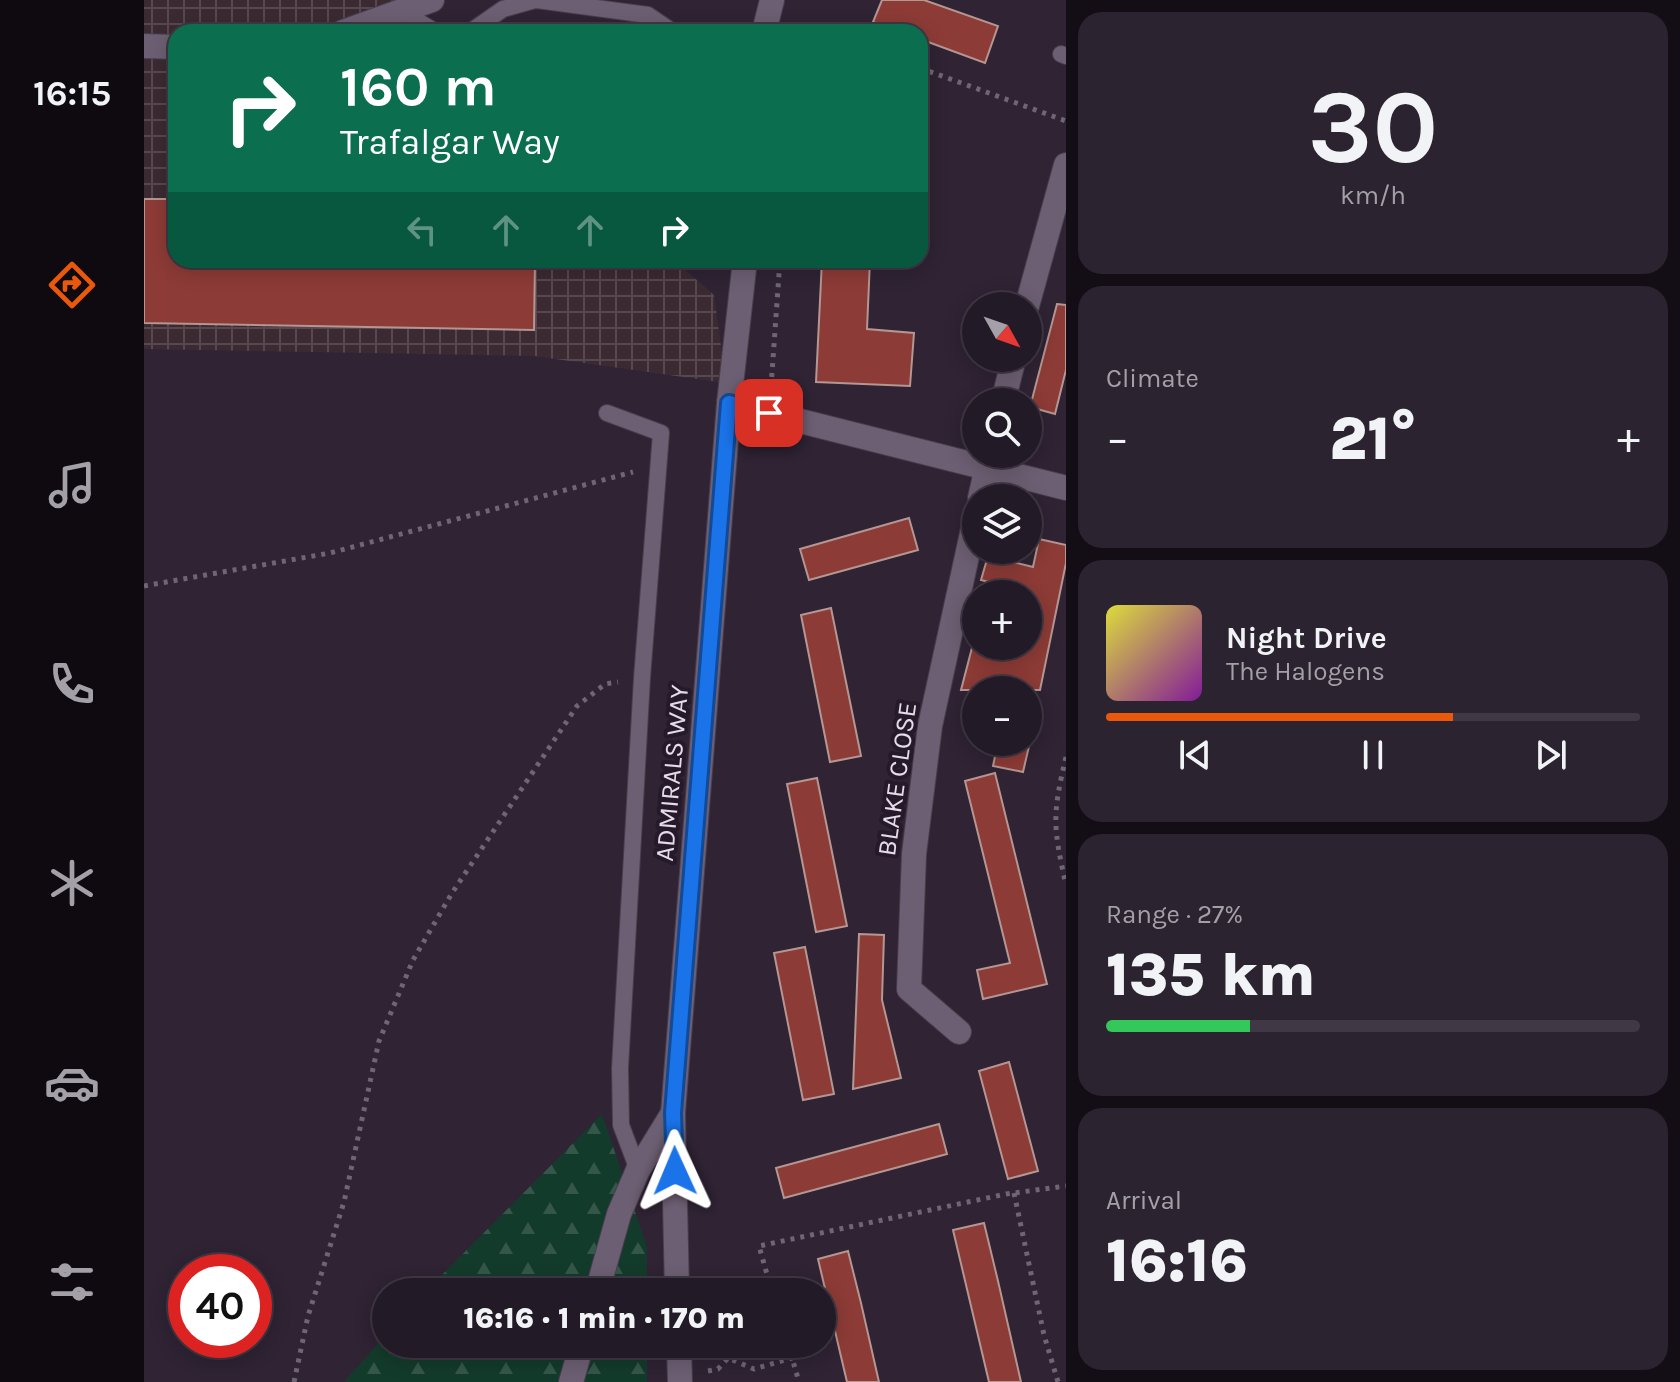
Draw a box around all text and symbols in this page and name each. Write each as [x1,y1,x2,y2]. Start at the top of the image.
text: 160 m [340,54,497,119]
icon: right [208,56,312,160]
text: 30 [1308,67,1438,188]
text: 16:15 [33,72,111,114]
text: Trafalgar Way [340,121,560,163]
text: km/h [1340,180,1406,211]
icon: left [400,208,444,252]
icon: ahead [484,208,528,252]
icon: ahead [568,208,612,252]
icon: right [652,208,696,252]
icon: directions [44,257,100,313]
north arrow [962,292,1042,372]
map controls [962,292,1042,756]
text: Climate [1106,363,1199,394]
pin [735,379,803,447]
button: search [962,388,1042,468]
icon: arrive [747,391,791,435]
text: 21° [1329,404,1417,474]
text: − [1106,413,1129,464]
text: + [1617,413,1640,464]
icon: music [44,457,100,513]
button: layers [962,484,1042,564]
button: + [962,580,1042,660]
text: Night Drive [1226,620,1387,656]
icon: phone [44,656,100,712]
text: The Halogens [1226,656,1385,687]
button: − [962,676,1042,756]
street label: ADMIRALS WAY [649,683,695,863]
street label: BLAKE CLOSE [871,700,923,858]
icon: previous [1173,733,1217,777]
icon: pause [1351,733,1395,777]
icon: next [1529,733,1573,777]
icon: climate [44,855,100,911]
text: Range · 27% [1106,899,1243,930]
text: 135 km [1106,940,1316,1010]
icon: car [44,1055,100,1111]
position arrow [633,1129,717,1213]
text: Arrival [1106,1185,1182,1216]
text: 16:16 [1106,1226,1248,1296]
icon: filters [44,1254,100,1310]
speed limit sign: 40 [168,1254,272,1358]
text: 16:16 · 1 min · 170 m [463,1300,745,1336]

